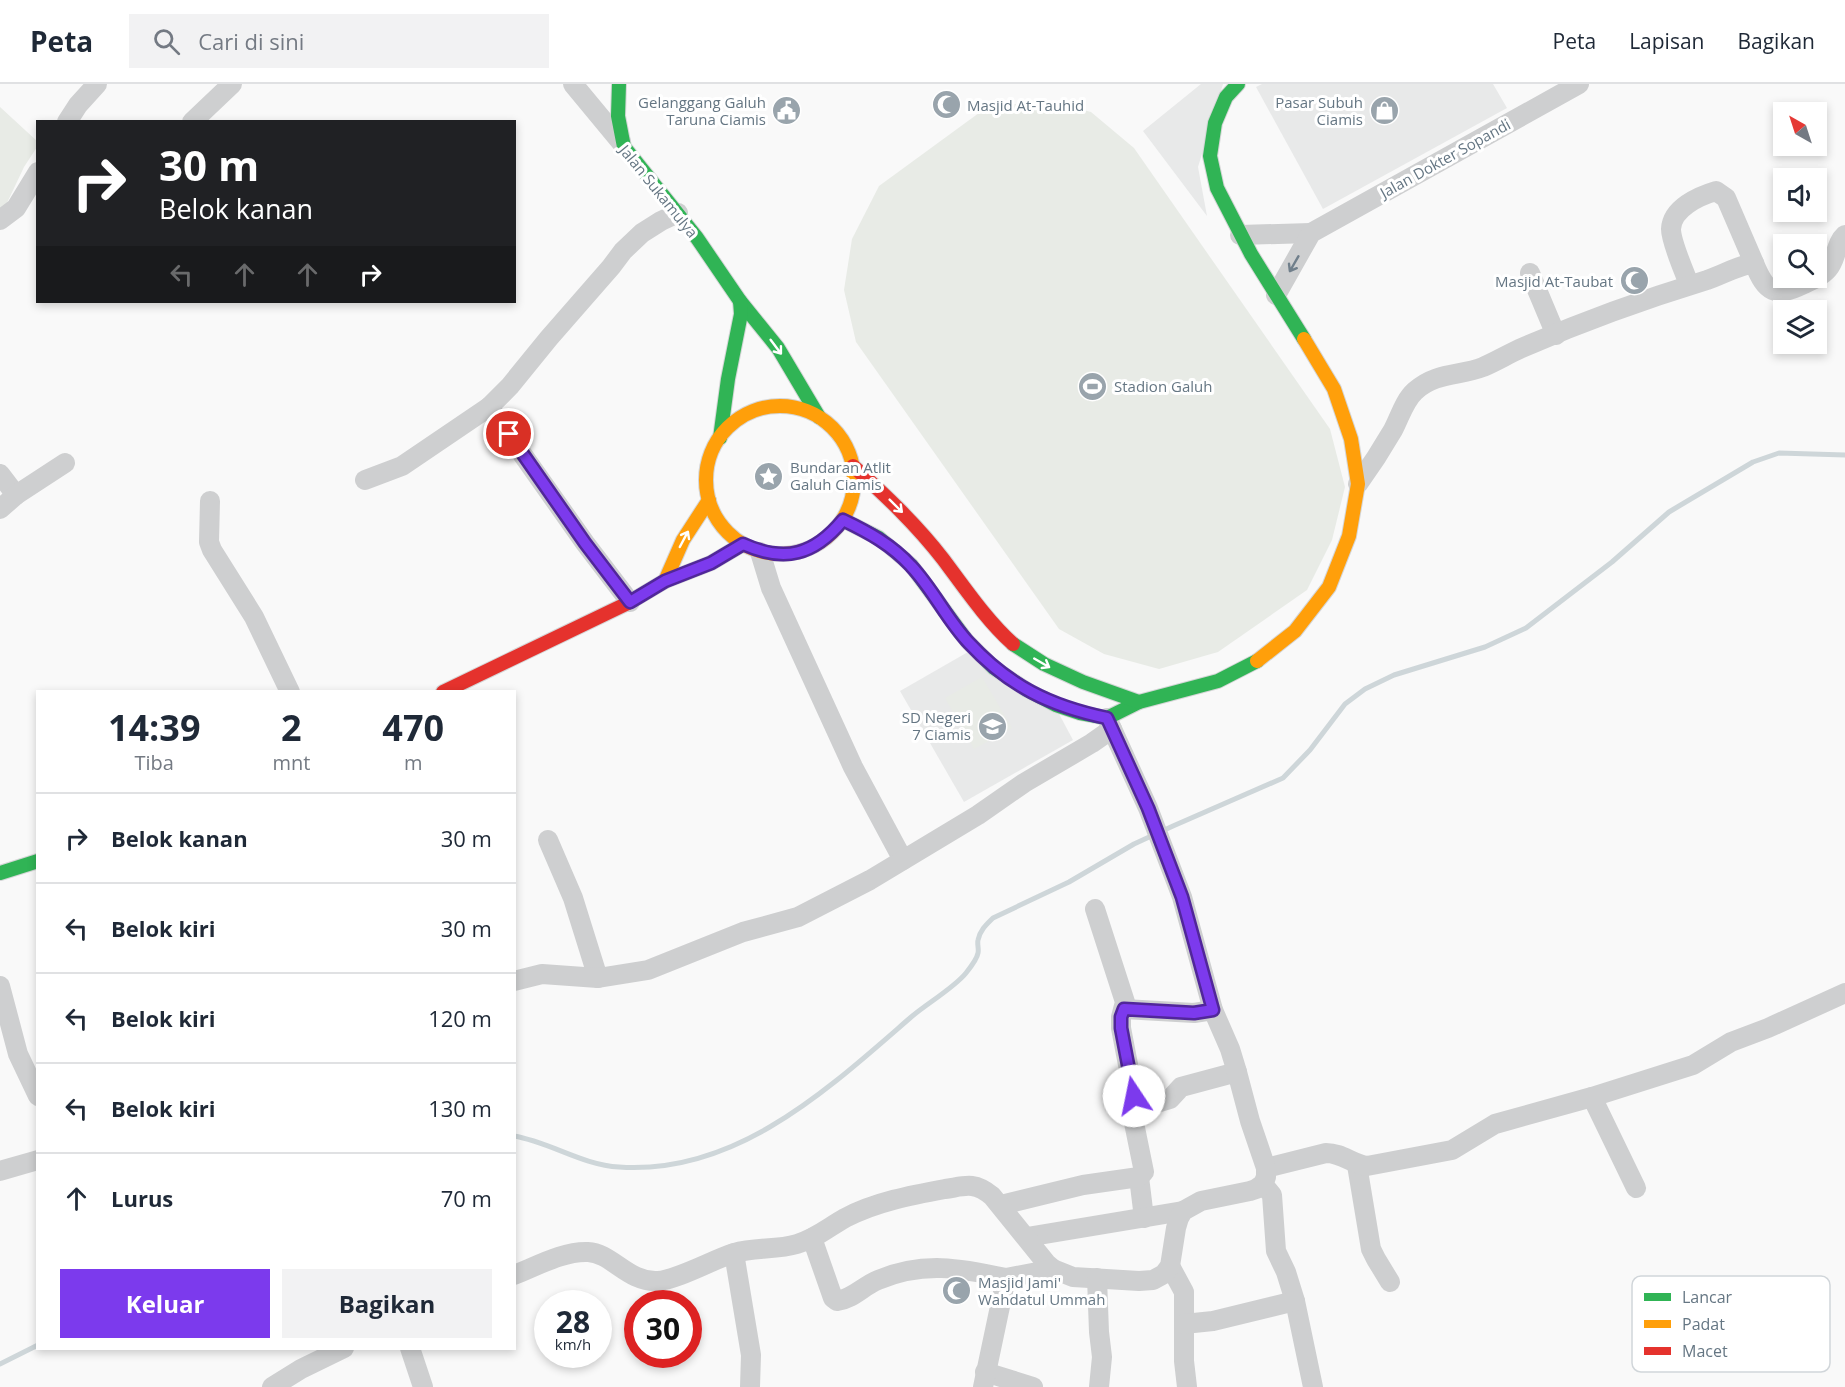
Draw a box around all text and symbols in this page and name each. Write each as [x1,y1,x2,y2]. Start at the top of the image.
search box [129,14,549,68]
text: Peta [30,22,93,60]
icon: search [150,25,183,58]
text: Cari di sini [198,26,304,56]
text: Peta [1553,27,1596,55]
text: Lapisan [1629,27,1704,55]
text: Bagikan [1737,27,1815,55]
mosque icon: Masjid At-Tauhid [930,89,962,121]
place label: Gelanggang Galuh Taruna Ciamis [638,92,766,129]
place label: Pasar Subuh Ciamis [1275,92,1363,129]
public building icon: Gelanggang Galuh Taruna Ciamis [771,95,803,127]
place label: Masjid At-Tauhid [967,95,1084,115]
shop icon: Pasar Subuh Ciamis [1368,95,1400,127]
north arrow [1773,102,1827,156]
map controls [1773,102,1827,354]
street label: Jalan Dokter Sopandi [1375,114,1514,203]
text: 30 m [159,136,259,193]
street label: Jalan Sukamulya [614,139,703,242]
icon: right [60,144,138,222]
button: sound [1773,168,1827,222]
text: Belok kanan [159,190,313,227]
button: search [1773,234,1827,288]
one-way arrow [1287,255,1299,272]
icon: left [165,258,198,291]
icon: ahead [228,258,261,291]
icon: ahead [291,258,324,291]
icon: right [354,258,387,291]
mosque icon: Masjid At-Taubat [1618,265,1650,297]
place label: Masjid At-Taubat [1495,271,1613,291]
button: layers [1773,300,1827,354]
one-way arrow [769,339,782,355]
sports icon: Stadion Galuh [1077,370,1109,402]
place label: Stadion Galuh [1114,376,1212,396]
pin [483,408,534,459]
icon: arrive [492,417,525,450]
place label: Bundaran Atlit Galuh Ciamis [790,457,891,494]
place icon: Bundaran Atlit Galuh Ciamis [753,460,785,492]
one-way arrow [889,499,903,514]
one-way arrow [678,531,690,548]
one-way arrow [1033,657,1050,669]
text: 14:39 [108,703,201,752]
text: 2 [281,703,302,752]
text: 470 [382,703,444,752]
place label: SD Negeri 7 Ciamis [902,707,971,744]
school or university icon: SD Negeri 7 Ciamis [976,710,1008,742]
text: Tiba [135,749,174,776]
text: mnt [272,749,310,776]
text: m [404,749,422,776]
icon: right [60,822,93,855]
text: Belok kanan [111,823,248,853]
text: 30 m [441,823,492,853]
icon: left [60,912,93,945]
text: Belok kiri [111,913,216,943]
text: 30 m [441,913,492,943]
icon: left [60,1002,93,1035]
text: Belok kiri [111,1003,216,1033]
text: 120 m [428,1003,492,1033]
position arrow [1102,1064,1166,1128]
icon: left [60,1092,93,1125]
text: Belok kiri [111,1093,216,1123]
text: 130 m [428,1093,492,1123]
icon: ahead [60,1182,93,1215]
text: Lurus [111,1183,173,1213]
text: 70 m [441,1183,492,1213]
button: Keluar [60,1269,270,1338]
button: Bagikan [282,1269,492,1338]
place label: Masjid Jami' Wahdatul Ummah [978,1272,1105,1309]
mosque icon: Masjid Jami' Wahdatul Ummah [941,1275,973,1307]
legend [1632,1276,1830,1372]
text: Lancar [1682,1286,1733,1308]
speed limit sign: 30 [624,1290,702,1368]
text: 28 [556,1301,590,1342]
text: Padat [1682,1313,1725,1335]
text: km/h [555,1334,591,1354]
text: Macet [1682,1340,1728,1362]

